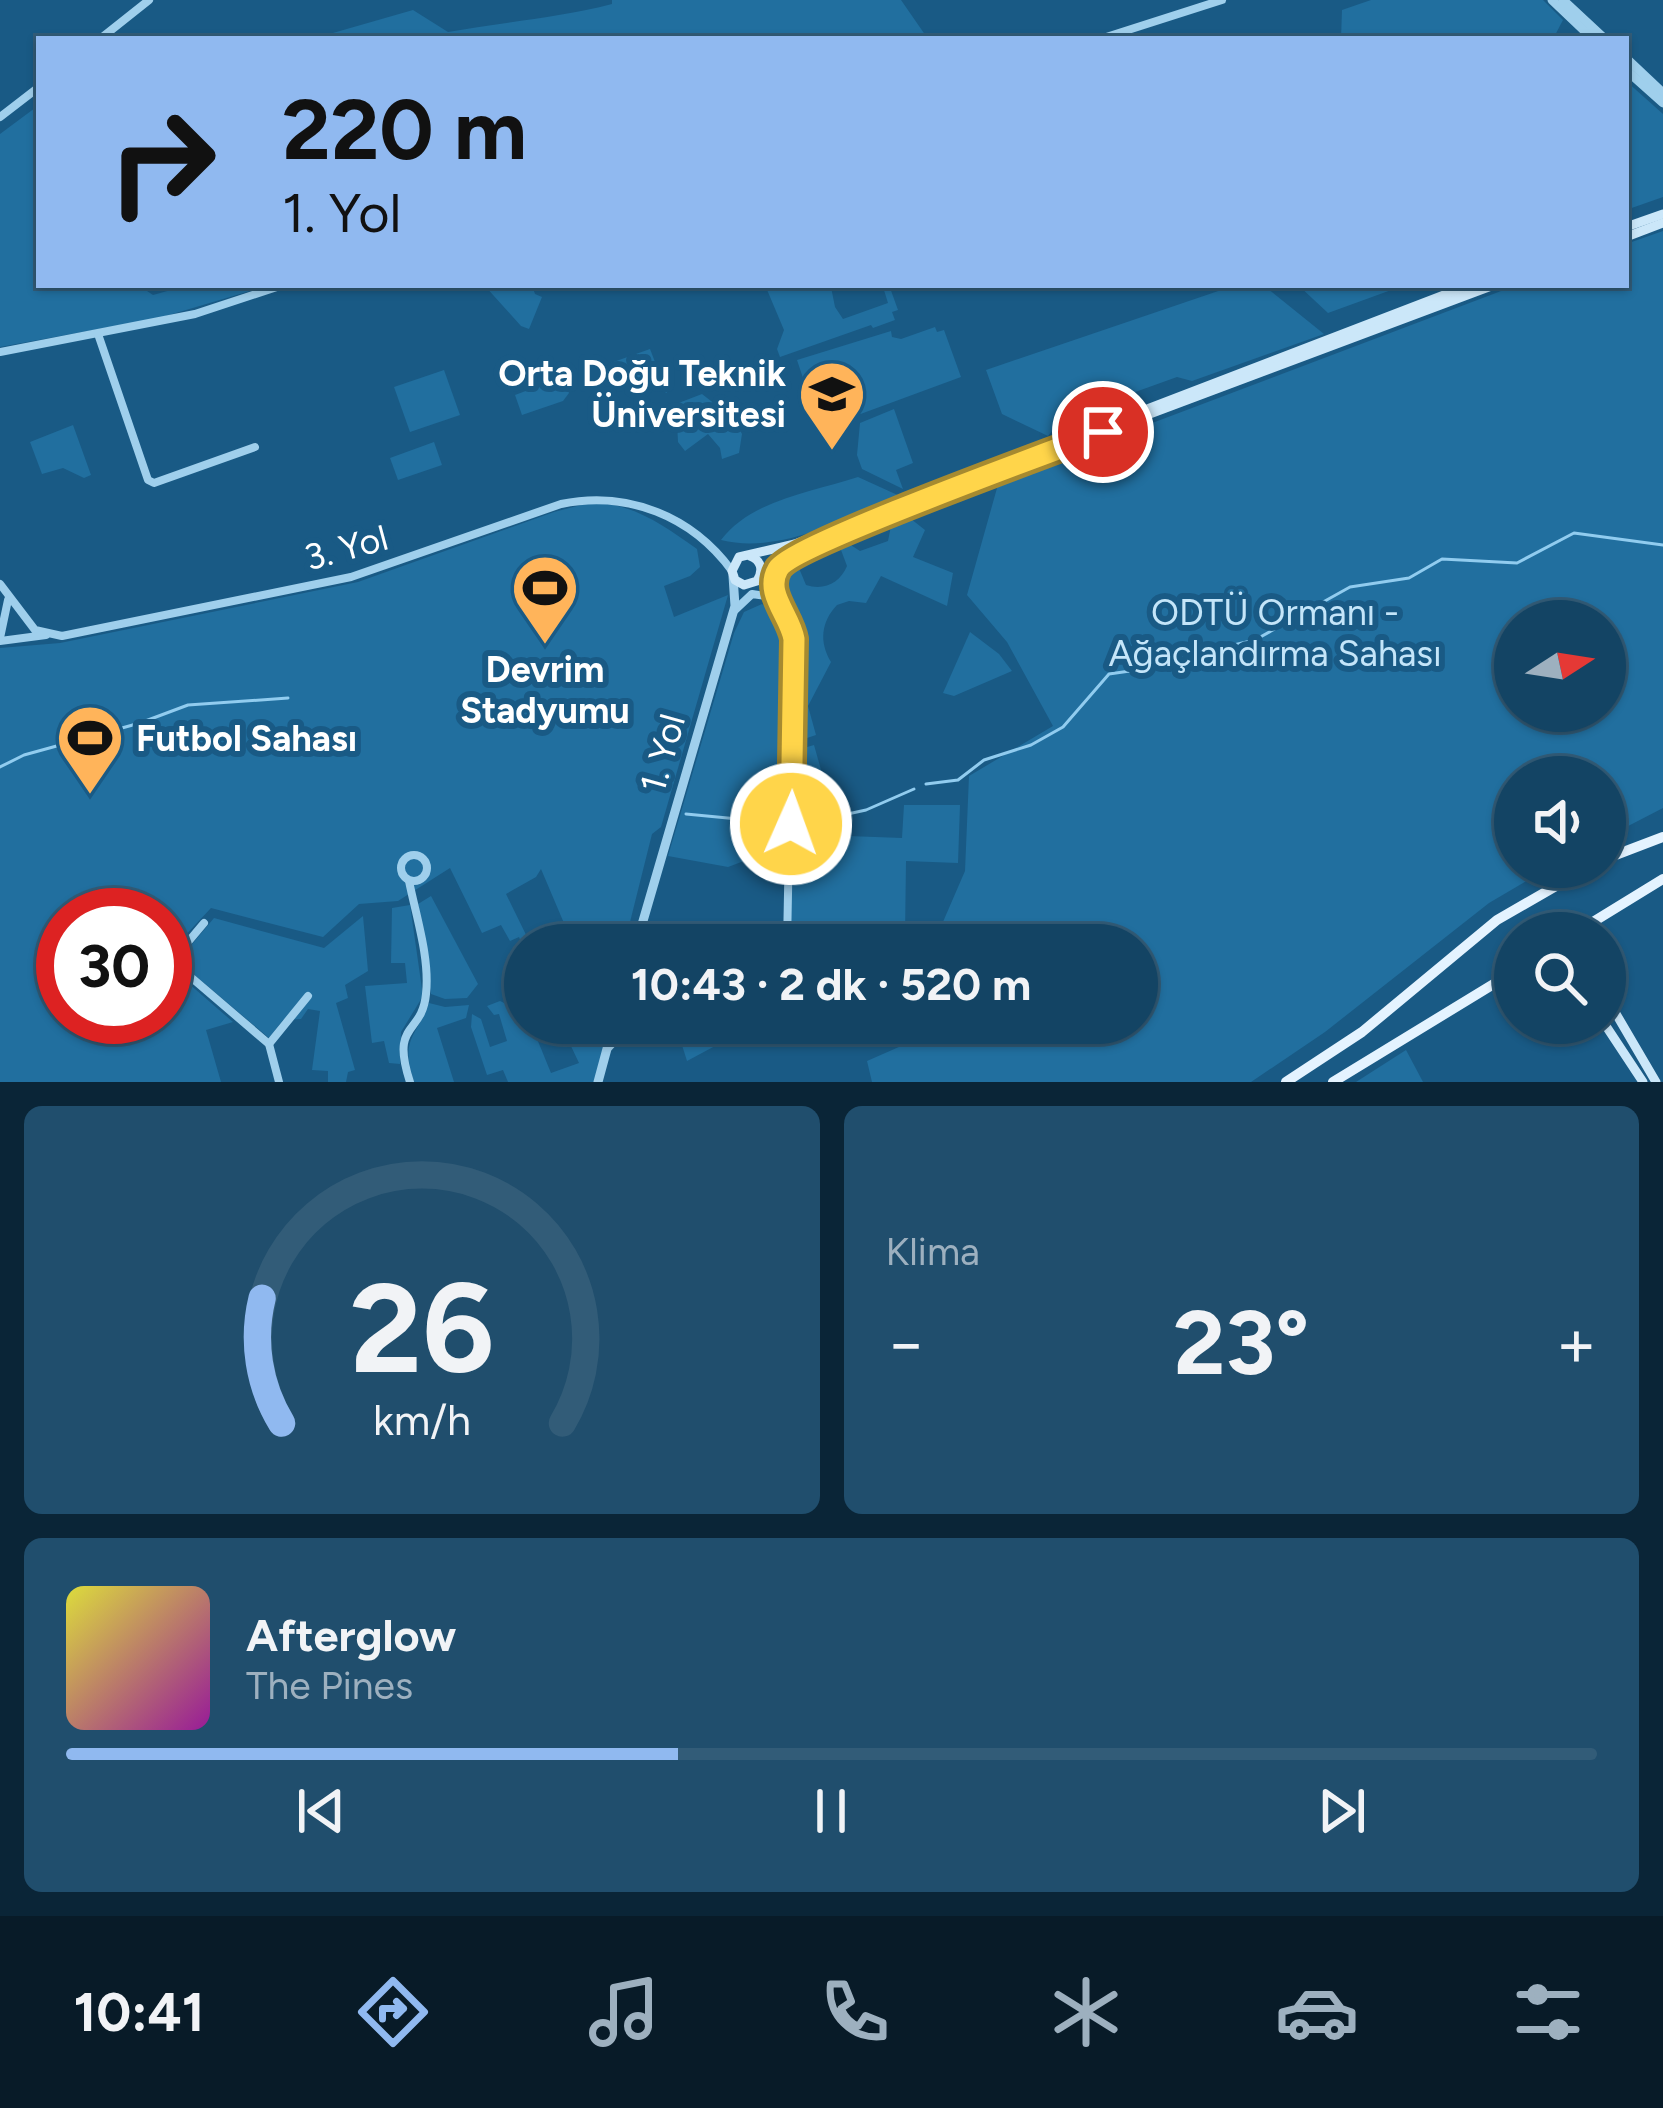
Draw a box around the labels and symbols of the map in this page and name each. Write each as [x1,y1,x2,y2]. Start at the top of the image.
place label: Orta Doğu Teknik Üniversitesi [498,352,787,436]
school or university icon: Orta Doğu Teknik Üniversitesi [797,359,867,453]
pin [1052,381,1154,483]
street label: 3. Yol [300,516,392,579]
sports icon: Devrim Stadyumu [510,553,580,647]
park label: ODTÜ Ormanı - Ağaçlandırma Sahası [1108,591,1442,675]
north arrow [1494,600,1626,732]
place label: Devrim Stadyumu [460,648,630,732]
sports icon: Futbol Sahası [55,703,125,797]
street label: 1. Yol [631,709,694,797]
place label: Futbol Sahası [136,717,357,760]
position arrow [728,761,854,887]
speed limit sign: 30 [36,888,192,1044]

